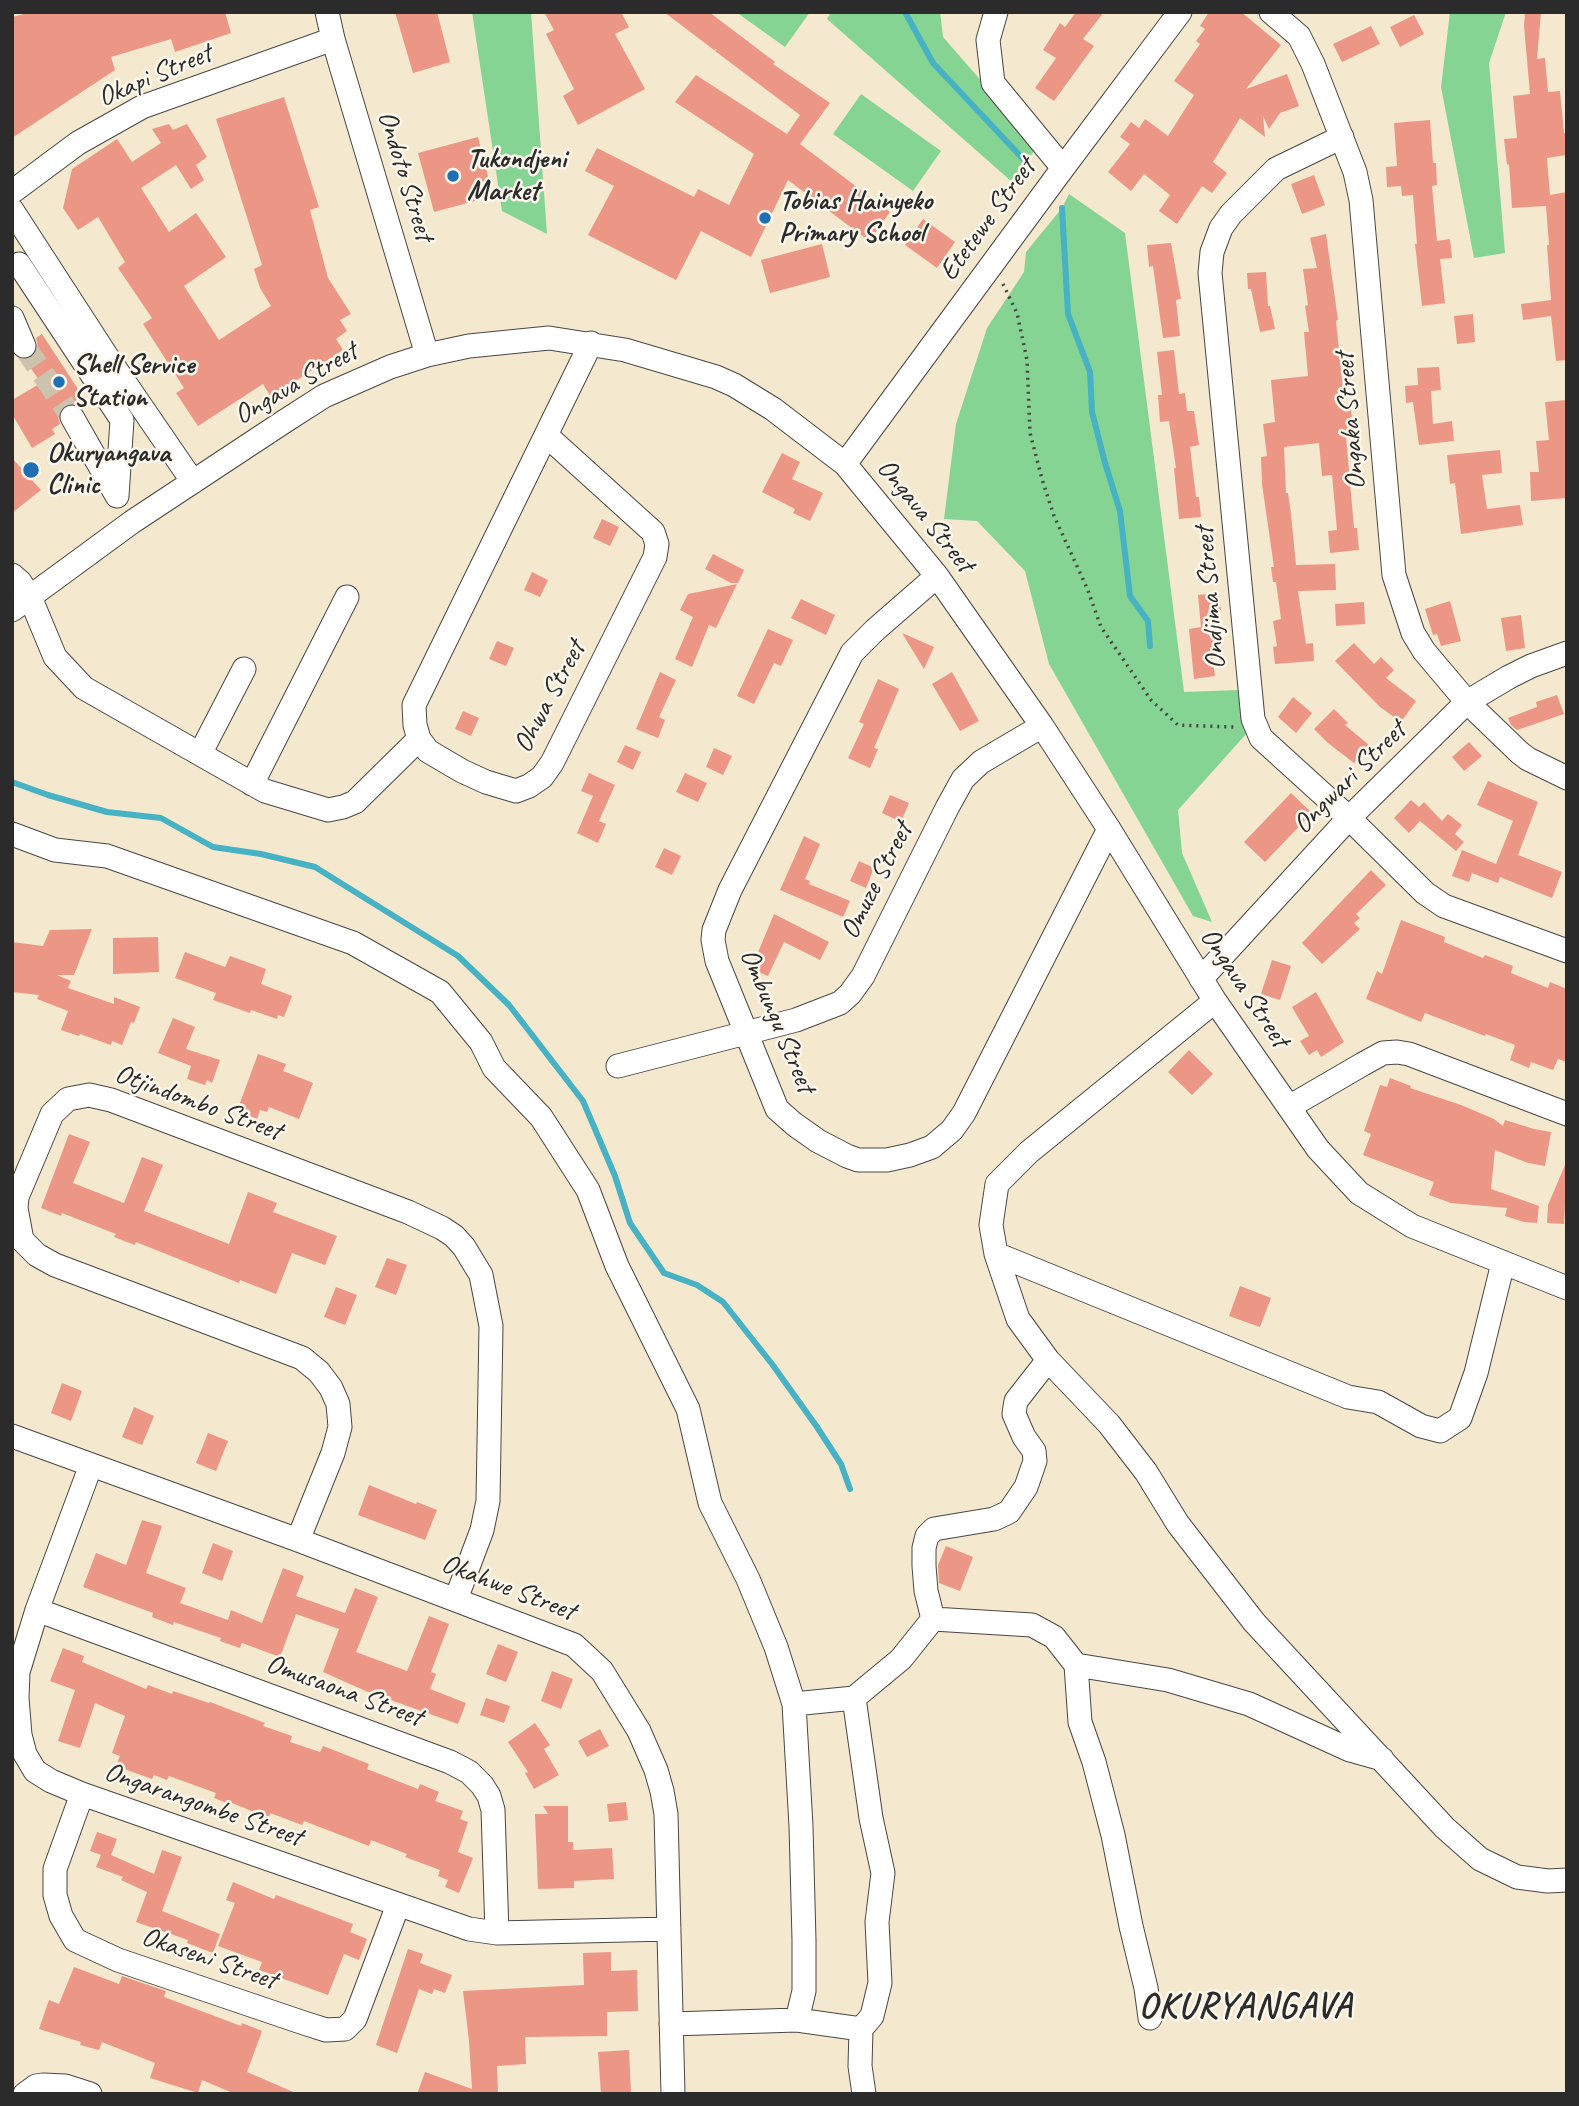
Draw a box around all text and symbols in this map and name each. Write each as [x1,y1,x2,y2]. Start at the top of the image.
street label: Okapi Street [93,37,217,115]
street label: Ondoto Street [369,107,441,245]
place label: Tukondjeni Market [467,143,566,209]
street label: Etetewe Street [932,152,1044,288]
marker: Tukondjeni Market [445,168,461,184]
place label: Tobias Hainyeko Primary School [779,185,932,251]
marker: Tobias Hainyeko Primary School [757,210,773,226]
street label: Ongava Street [228,335,364,433]
place label: Shell Service Station [73,349,194,415]
street label: Ongaka Street [1328,351,1374,491]
marker: Shell Service Station [51,374,67,390]
place label: Okuryangava Clinic [47,437,170,503]
street label: Ongava Street [869,452,981,580]
marker: Okuryangava Clinic [21,460,41,480]
street label: Ondjima Street [1188,525,1234,671]
street label: Ohwa Street [507,635,593,759]
street label: Ongwari Street [1286,714,1414,842]
street label: Omuze Street [833,817,921,945]
street label: Ongava Street [1192,922,1296,1054]
street label: Ombungu Street [732,944,822,1098]
street label: Otjindombo Street [110,1057,286,1149]
street label: Okahwe Street [436,1547,580,1629]
street label: Omusaona Street [261,1647,427,1735]
street label: Ongarangombe Street [100,1755,306,1855]
street label: Okaseni Street [137,1920,281,1998]
district label: OKURYANGAVA [1140,1987,1352,2029]

